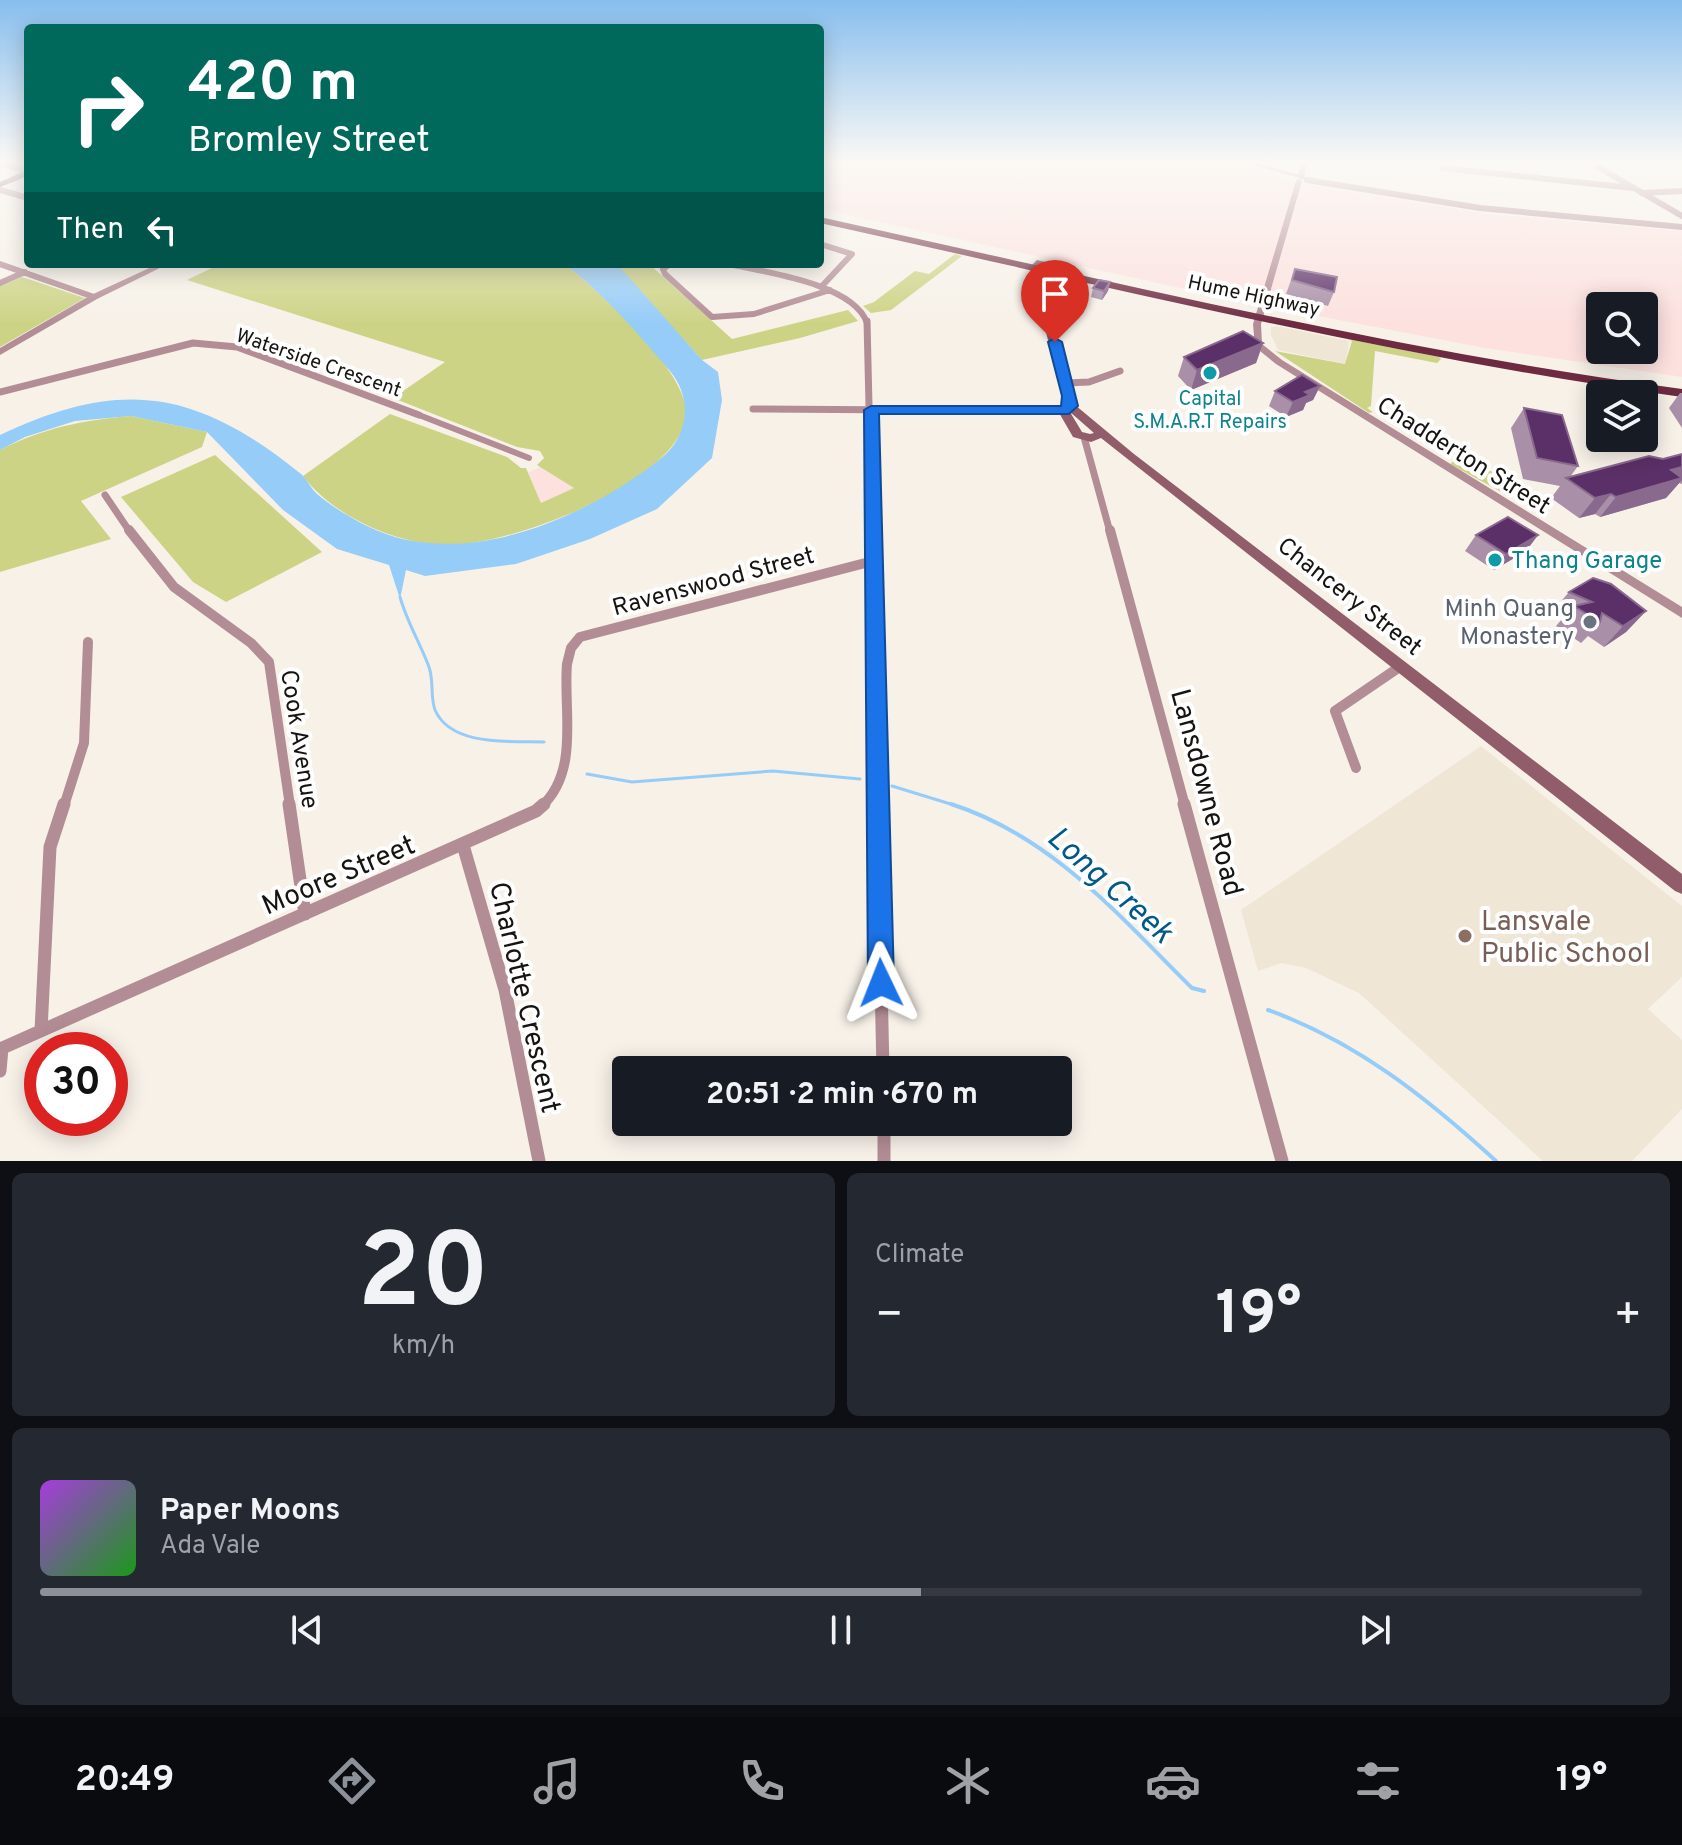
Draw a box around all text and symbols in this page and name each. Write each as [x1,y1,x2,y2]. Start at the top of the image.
text: 420 m [188,50,358,120]
icon: right [56,56,160,160]
text: Bromley Street [188,119,430,165]
icon: left [140,208,184,252]
text: Then [56,212,124,249]
pin [1021,260,1089,342]
street label: Hume Highway [1185,270,1322,324]
icon: arrive [1033,272,1077,316]
map controls [1586,292,1658,452]
button: search [1586,292,1658,364]
street label: Waterside Crescent [232,323,404,404]
marker: Capital S.M.A.R.T Repairs [1201,364,1219,382]
button: layers [1586,380,1658,452]
place label: Capital S.M.A.R.T Repairs [1133,387,1287,436]
street label: Chadderton Street [1370,391,1555,522]
street label: Chancery Street [1270,532,1427,663]
street label: Ravenswood Street [609,542,818,624]
place label: Thang Garage [1511,547,1662,577]
marker: Thang Garage [1486,551,1504,569]
place label: Minh Quang Monastery [1444,595,1574,653]
marker: Minh Quang Monastery [1581,613,1599,631]
street label: Cook Avenue [272,668,324,811]
street label: Lansdowne Road [1160,685,1250,900]
water label: Long Creek [1037,819,1181,954]
street label: Moore Street [257,828,421,925]
street label: Charlotte Crescent [479,879,567,1117]
place label: Lansvale Public School [1481,905,1650,973]
marker: Lansvale Public School [1456,927,1474,945]
position arrow [839,941,923,1025]
speed limit sign: 30 [24,1032,128,1136]
text: 20:51 · 2 min · 670 m [706,1077,978,1114]
text: 20 [358,1212,489,1344]
text: Climate [875,1239,964,1272]
text: 19° [1216,1279,1301,1355]
text: − [875,1289,903,1345]
text: + [1614,1289,1642,1345]
text: km/h [392,1330,455,1363]
text: Paper Moons [160,1493,340,1530]
text: Ada Vale [160,1530,260,1563]
icon: previous [285,1608,329,1652]
icon: pause [819,1608,863,1652]
icon: next [1353,1608,1397,1652]
icon: directions [324,1753,380,1809]
icon: music [529,1753,585,1809]
icon: phone [734,1753,790,1809]
icon: climate [940,1753,996,1809]
icon: car [1145,1753,1201,1809]
icon: filters [1350,1753,1406,1809]
text: 20:49 [75,1758,174,1804]
text: 19° [1556,1758,1607,1804]

